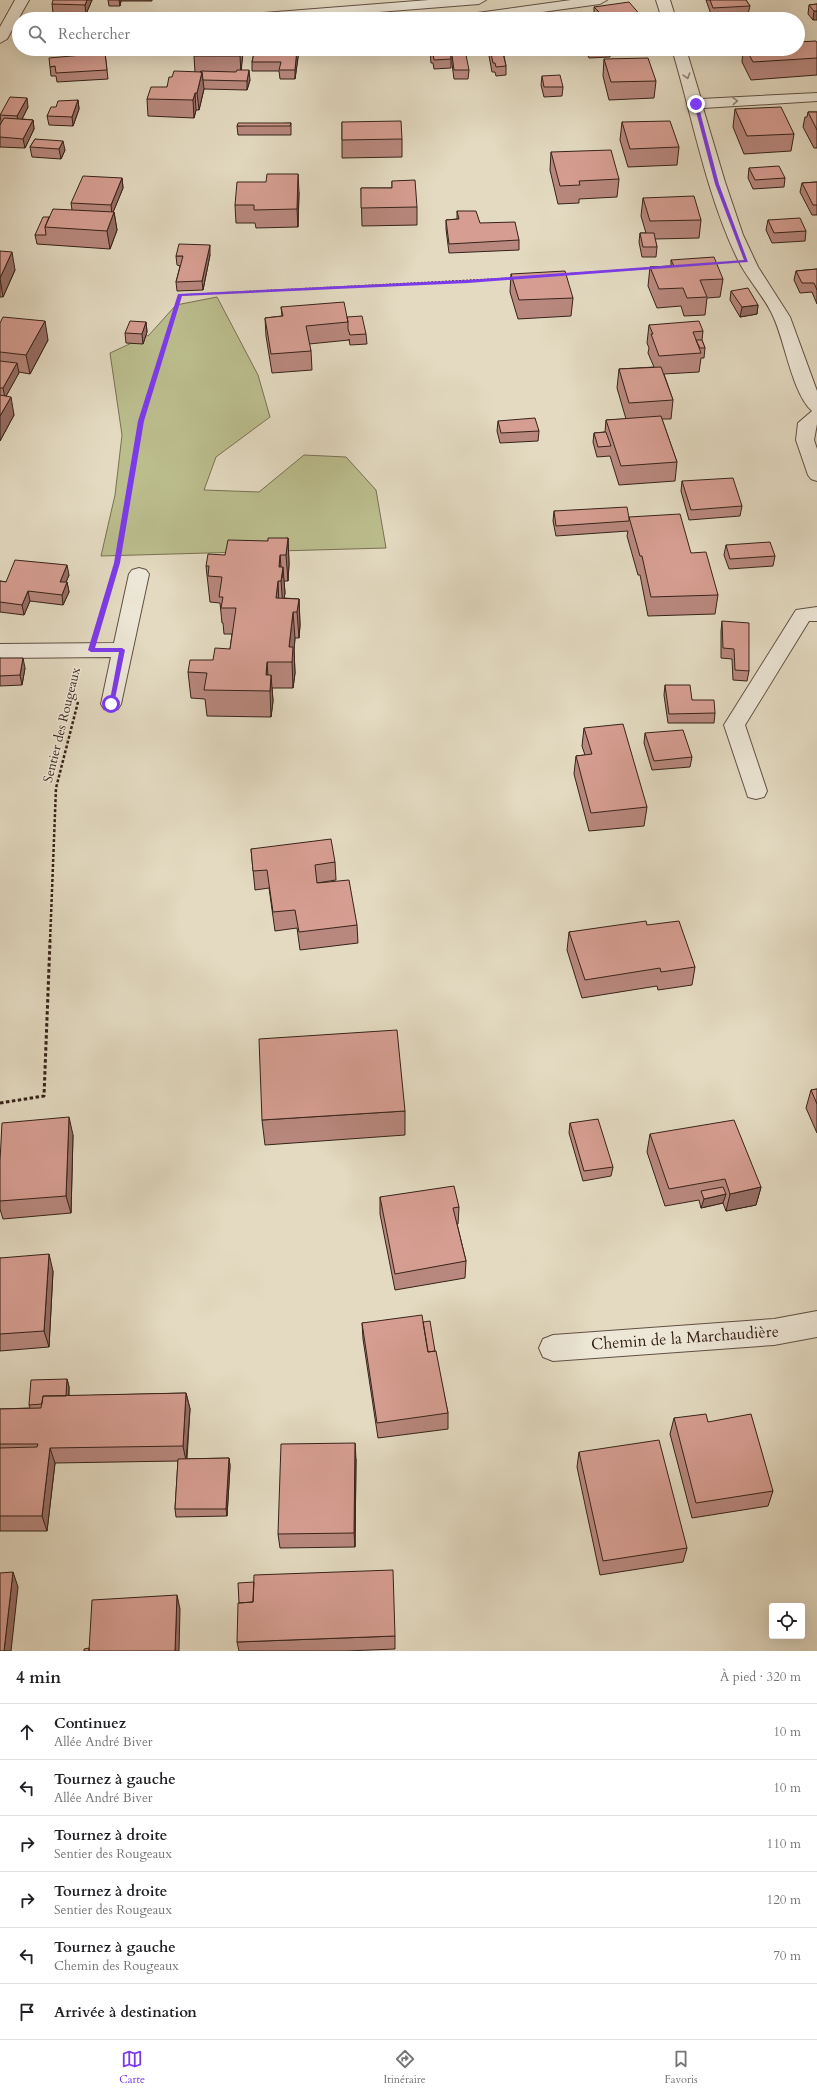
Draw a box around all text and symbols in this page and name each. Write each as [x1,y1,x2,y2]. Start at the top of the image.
search box [12,12,805,56]
icon: search [26,23,48,45]
text: Rechercher [58,24,130,44]
one-way arrow [682,73,691,80]
route end [687,95,705,113]
one-way arrow [732,97,738,106]
street label: Sentier des Rougeaux [39,665,85,784]
route start [102,695,120,713]
street label: Chemin de la Marchaudière [590,1320,780,1356]
map controls [769,1603,805,1639]
button: locate [769,1603,805,1639]
text: 4 min [16,1666,61,1689]
text: À pied · 320 m [720,1668,801,1686]
text: Continuez [54,1713,126,1733]
icon: ahead [16,1721,38,1743]
text: 10 m [773,1723,801,1741]
text: Allée André Biver [54,1733,153,1751]
text: Tournez à gauche [54,1769,176,1789]
icon: left [16,1777,38,1799]
text: 10 m [773,1779,801,1797]
text: Allée André Biver [54,1789,153,1807]
text: Tournez à droite [54,1825,167,1845]
icon: right [16,1833,38,1855]
text: 110 m [767,1835,801,1853]
text: Sentier des Rougeaux [54,1845,172,1863]
text: Tournez à droite [54,1881,167,1901]
icon: right [16,1889,38,1911]
text: 120 m [767,1891,801,1909]
text: Sentier des Rougeaux [54,1901,172,1919]
text: Tournez à gauche [54,1937,176,1957]
icon: left [16,1945,38,1967]
text: 70 m [773,1947,801,1965]
text: Chemin des Rougeaux [54,1957,179,1975]
icon: arrive [16,2001,38,2023]
text: Arrivée à destination [54,2002,197,2022]
tab: Carte [119,2048,145,2087]
tab: Itinéraire [383,2048,426,2087]
tab: Favoris [664,2048,698,2087]

